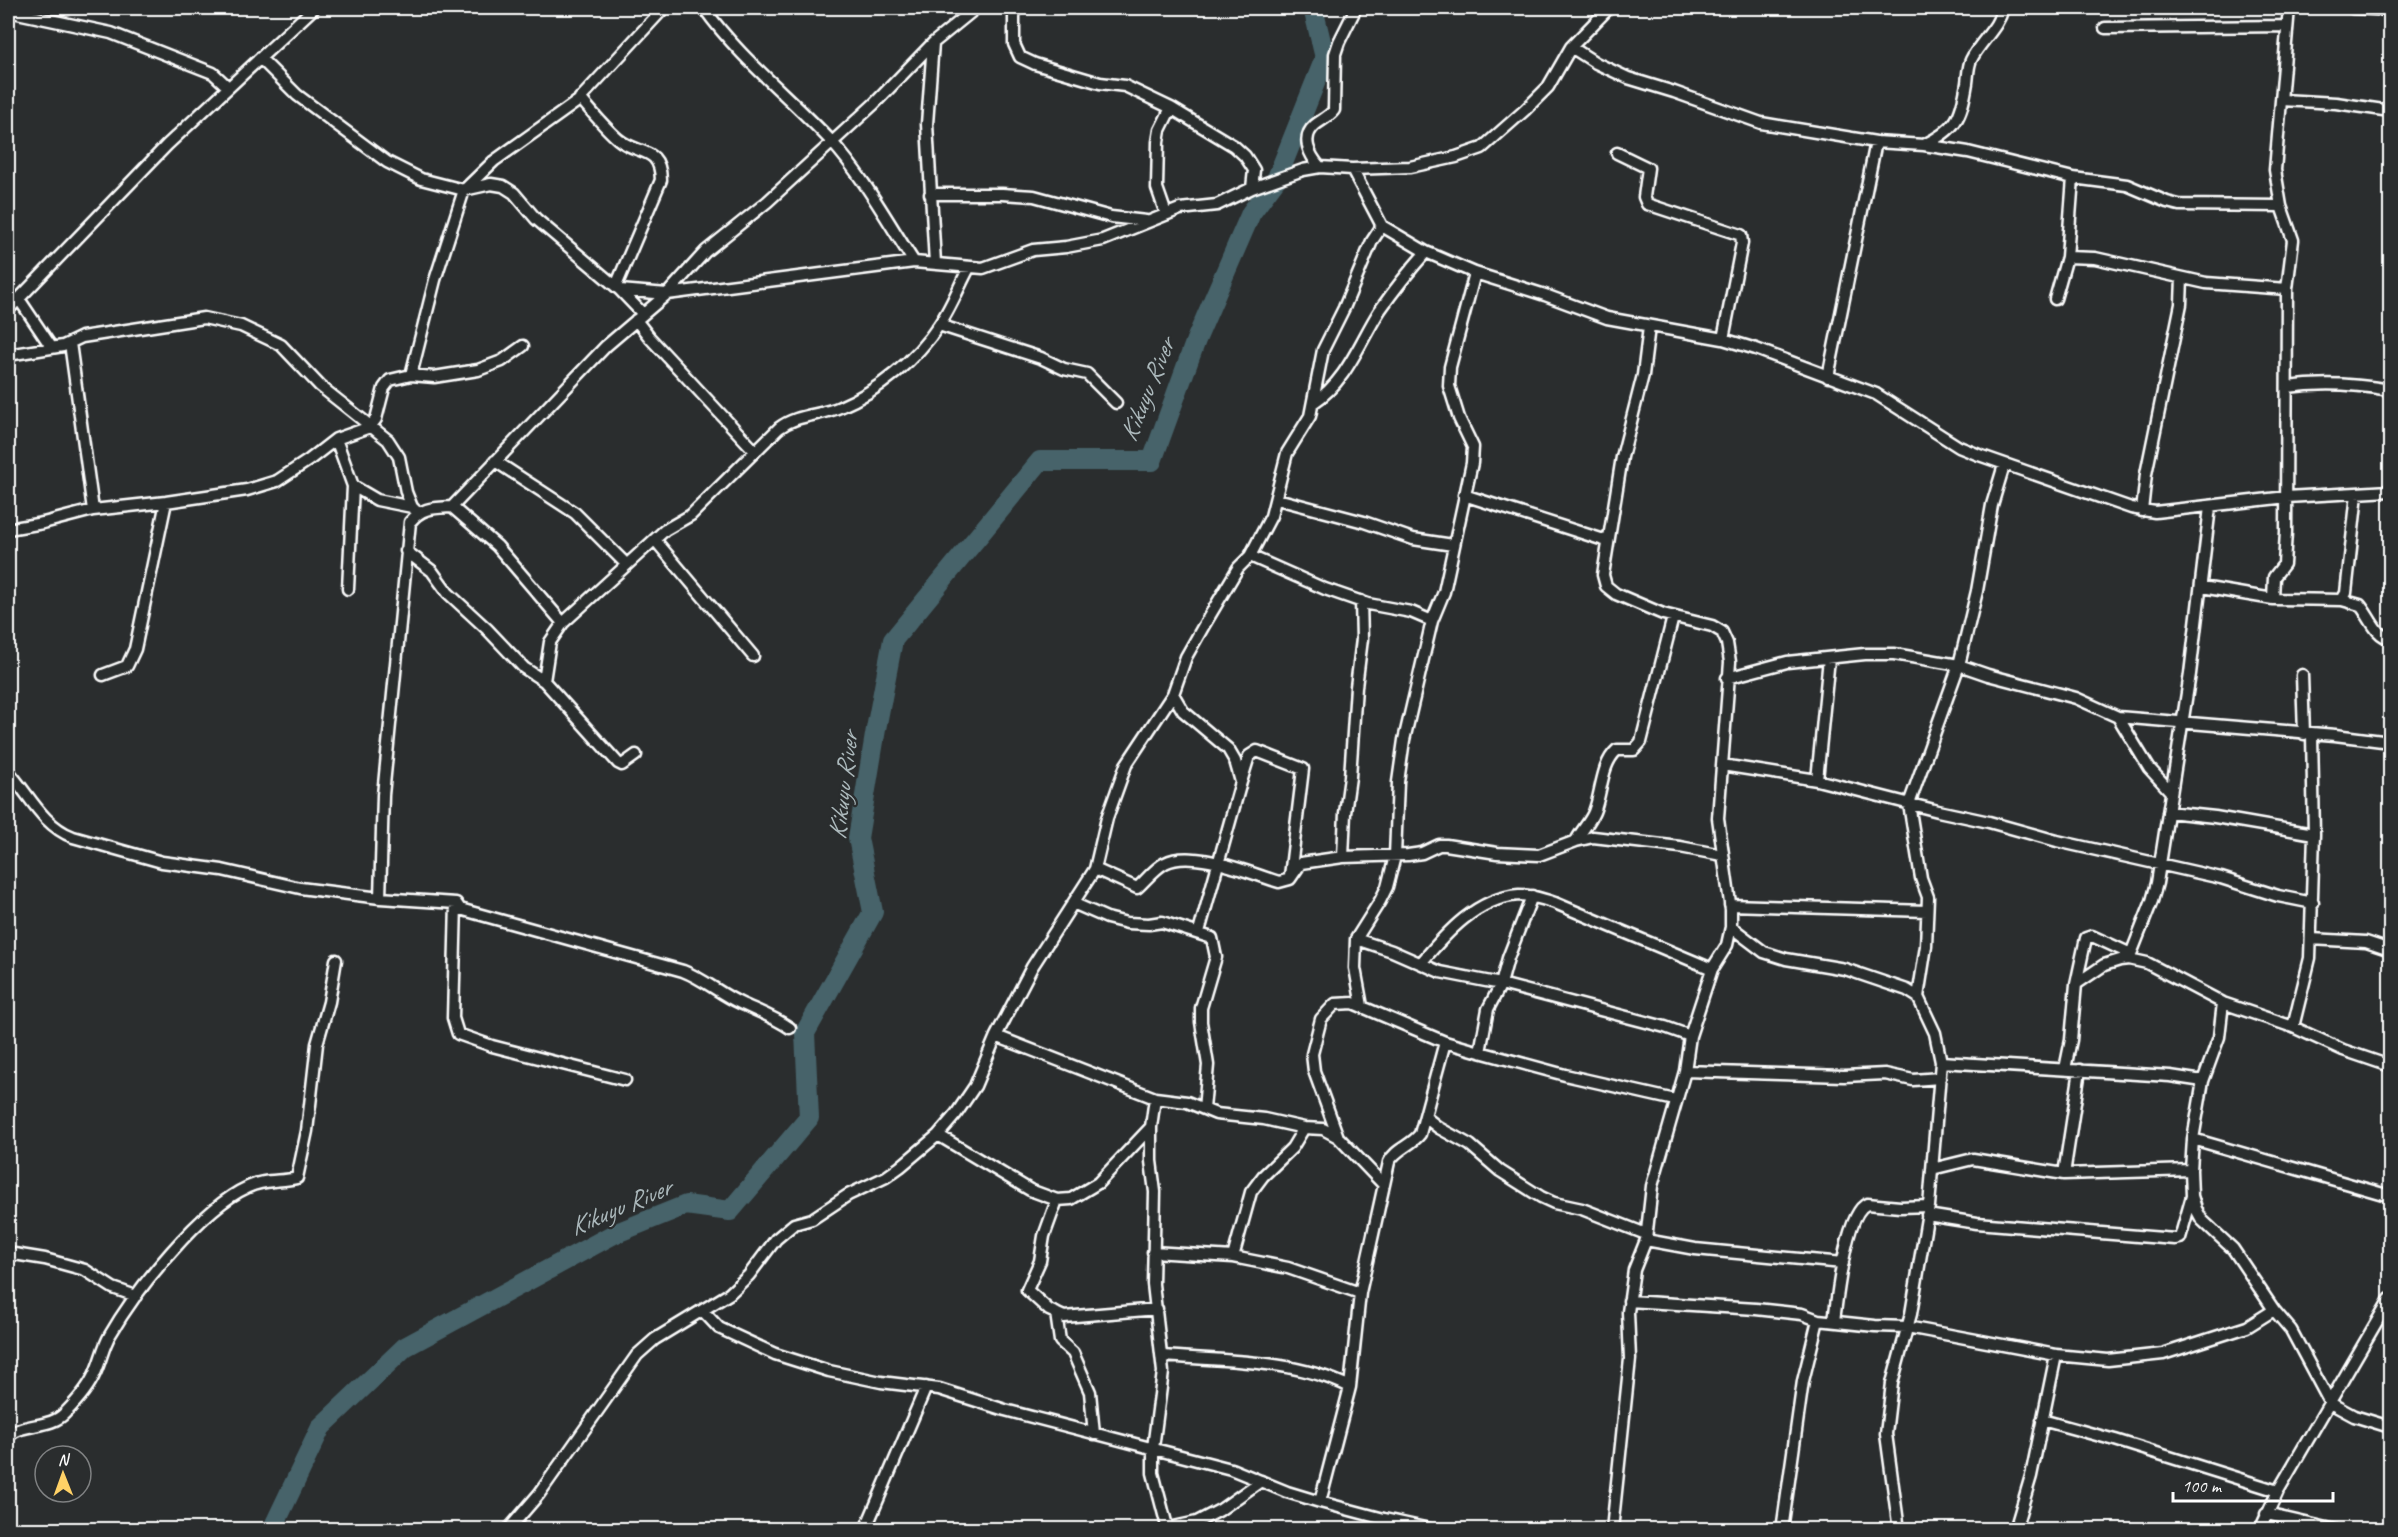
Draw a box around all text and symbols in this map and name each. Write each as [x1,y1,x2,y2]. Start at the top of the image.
water label: Kikuyu River [1112,330,1184,446]
water label: Kikuyu River [820,726,866,841]
water label: Kikuyu River [564,1169,680,1243]
north arrow [33,1444,93,1504]
text: N [58,1450,71,1470]
scale bar [2173,1465,2334,1503]
text: 100 m [2182,1475,2223,1497]

